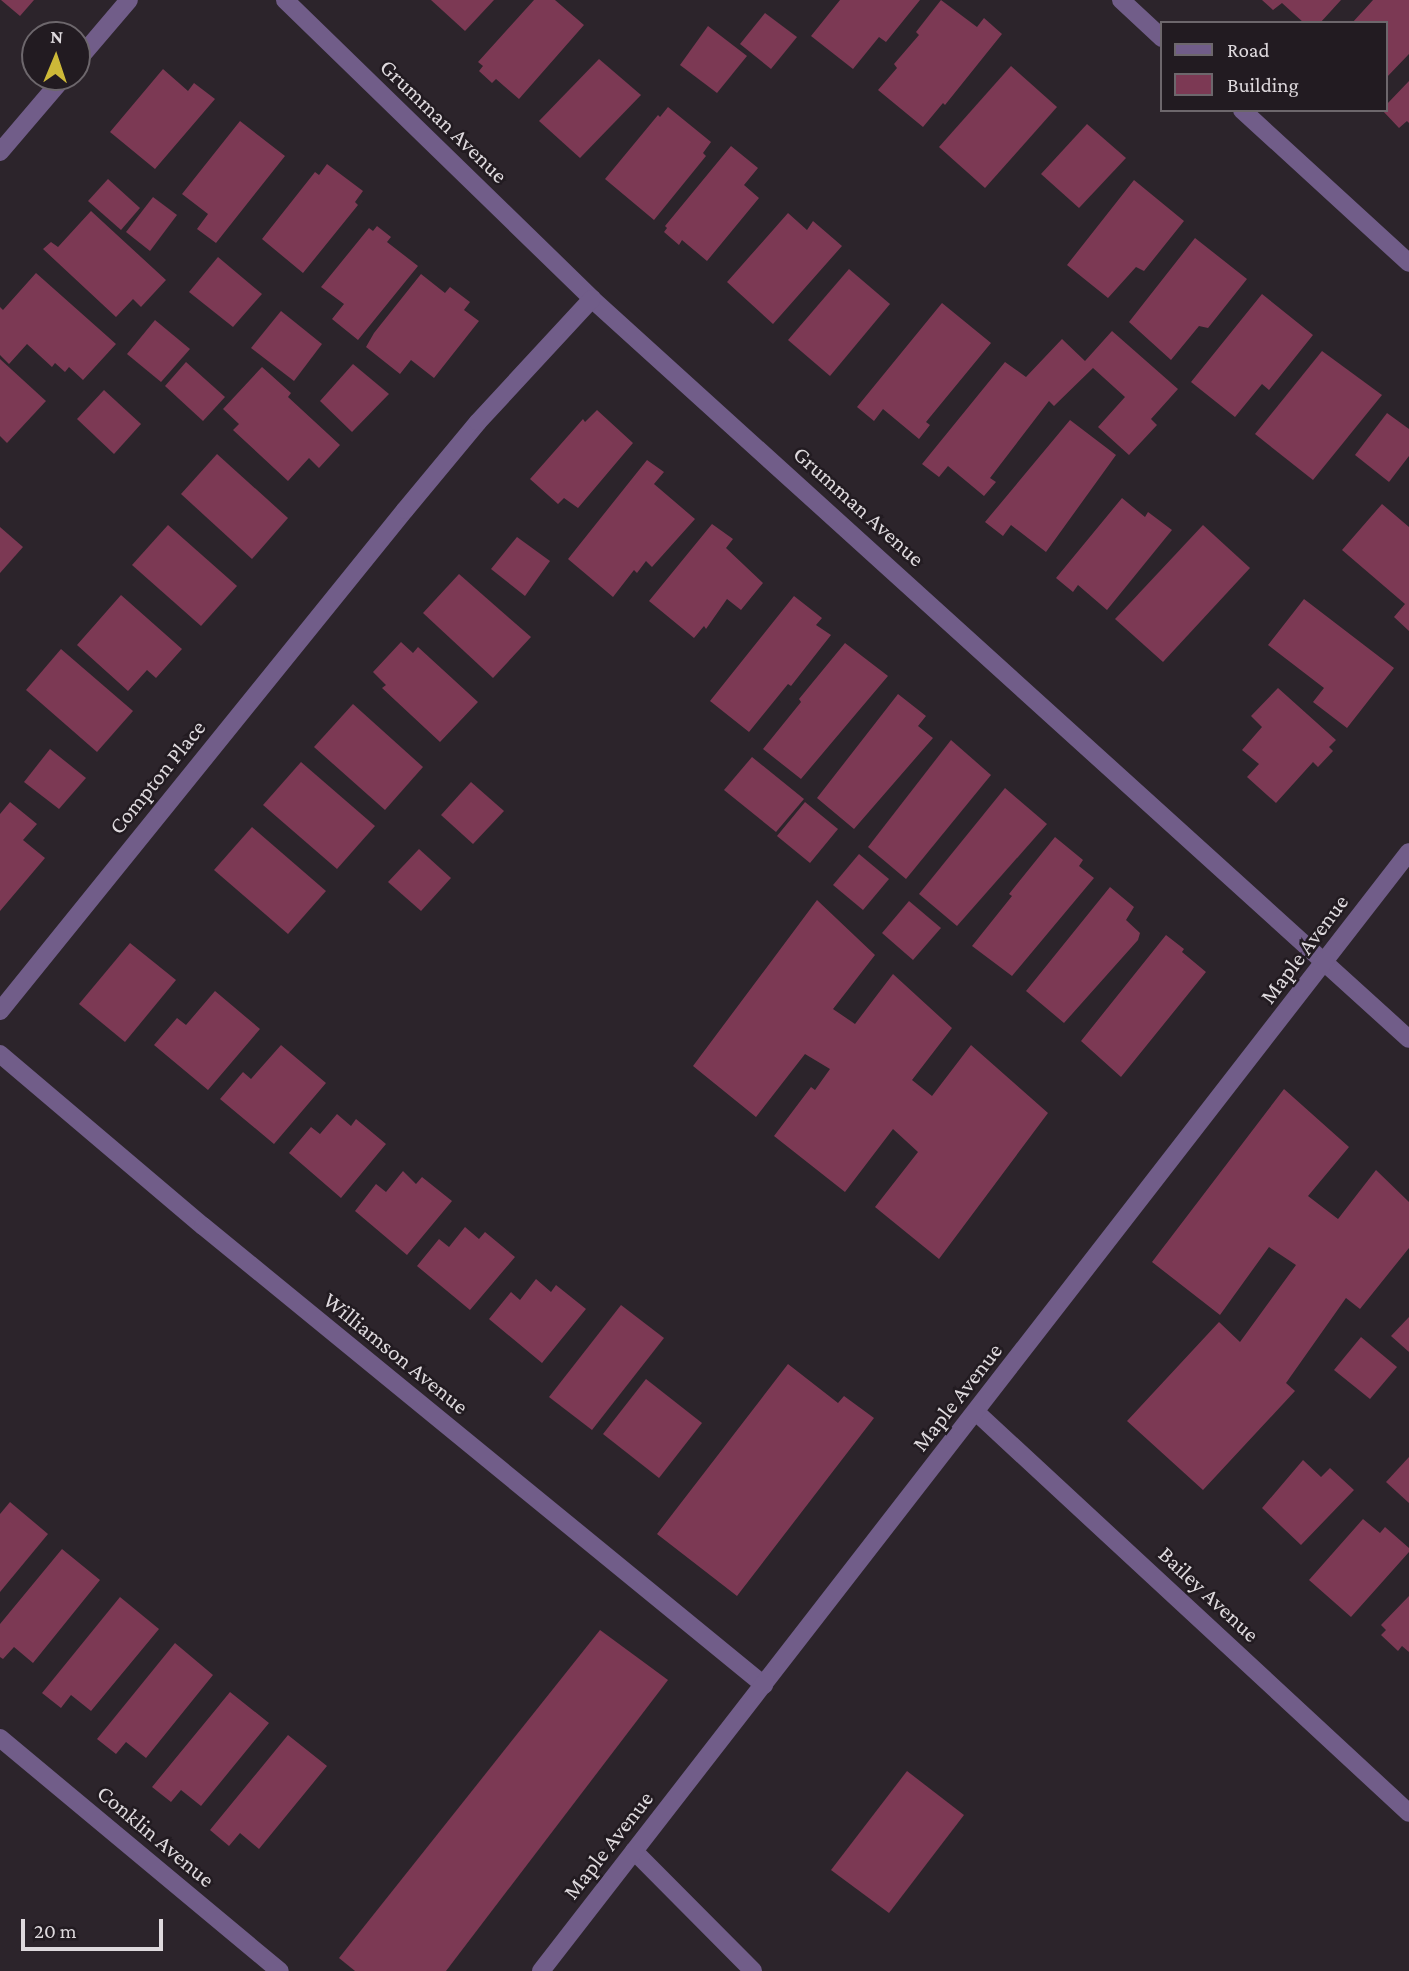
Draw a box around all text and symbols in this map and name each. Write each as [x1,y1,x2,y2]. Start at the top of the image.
north arrow [21,21,91,91]
legend [1160,21,1388,112]
text: N [50,26,64,47]
text: Road [1227,38,1270,62]
street label: Grumman Avenue [374,53,514,189]
text: Building [1227,73,1299,97]
street label: Grumman Avenue [788,440,930,572]
street label: Compton Place [103,714,211,840]
street label: Maple Avenue [1254,889,1354,1009]
street label: Williamson Avenue [318,1286,474,1420]
street label: Maple Avenue [906,1337,1008,1457]
street label: Bailey Avenue [1153,1540,1265,1648]
street label: Conklin Avenue [92,1779,220,1893]
street label: Maple Avenue [557,1785,659,1905]
scale bar [24,1904,166,1948]
text: 20 m [34,1919,77,1943]

